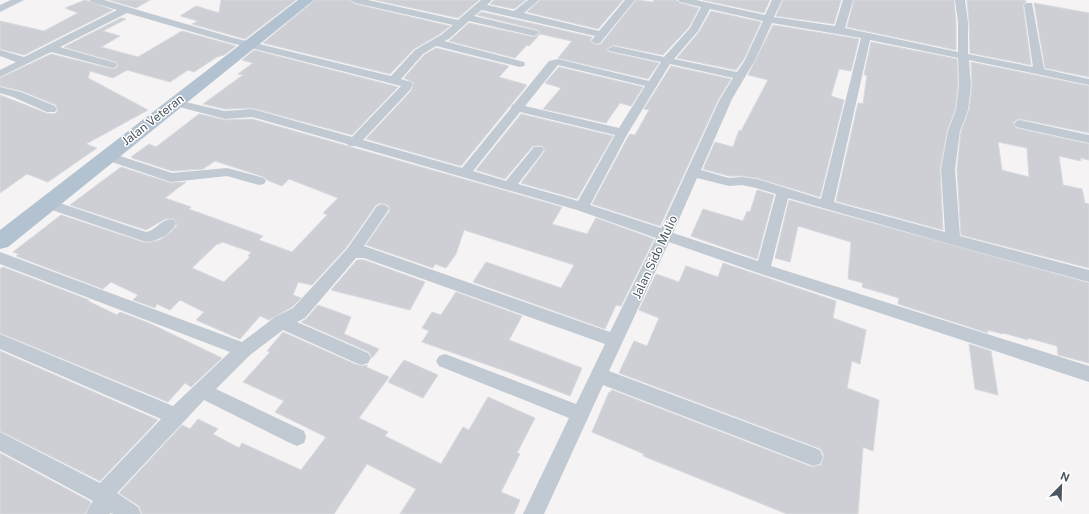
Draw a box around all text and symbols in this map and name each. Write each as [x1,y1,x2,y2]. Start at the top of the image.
street label: Jalan Veteran [119,92,187,148]
street label: Jalan Sido Mulio [630,213,680,301]
north arrow [1041,466,1081,506]
text: N [1059,470,1071,484]

